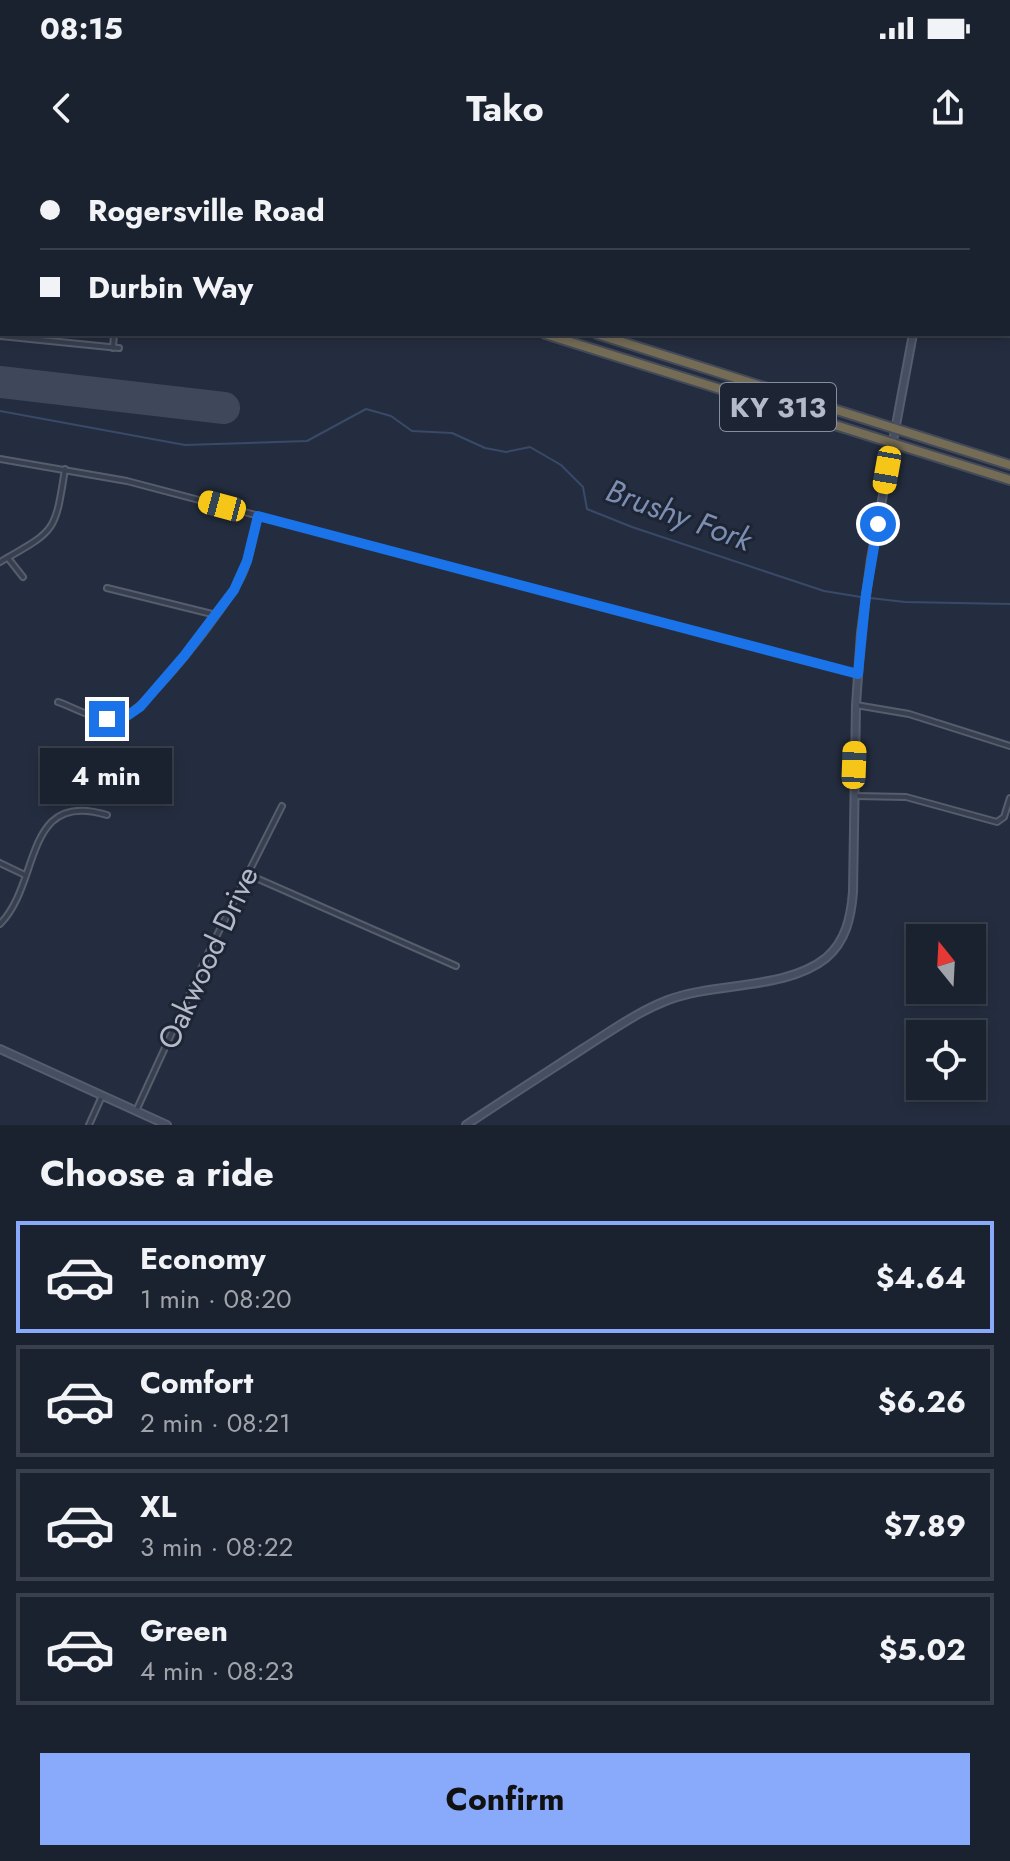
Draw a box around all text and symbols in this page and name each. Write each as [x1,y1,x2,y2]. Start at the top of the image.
text: 08:15 [40,7,123,50]
text: Tako [466,82,544,134]
icon: back [40,86,84,130]
icon: share [926,86,970,130]
text: Rogersville Road [88,189,325,232]
text: Durbin Way [88,266,253,309]
road number: KY 313 [720,383,836,431]
car [871,444,903,496]
water label: Brushy Fork [600,467,760,563]
car [196,488,248,524]
route start [860,506,896,542]
route end [89,701,125,737]
car [841,741,867,789]
callout: 4 min [41,747,173,803]
text: 4 min [71,757,141,795]
street label: Oakwood Drive [146,859,269,1056]
north arrow [906,924,986,1004]
map controls [906,924,986,1100]
button: locate [906,1020,986,1100]
text: Choose a ride [40,1147,274,1199]
text: Economy [140,1237,266,1280]
icon: car [44,1241,116,1313]
text: $4.64 [876,1256,966,1299]
text: 1 min · 08:20 [140,1280,292,1318]
text: Comfort [140,1361,253,1404]
icon: car [44,1365,116,1437]
text: $6.26 [878,1380,966,1423]
text: 2 min · 08:21 [140,1404,291,1442]
text: XL [140,1485,176,1528]
icon: car [44,1489,116,1561]
text: $7.89 [884,1504,966,1547]
text: 3 min · 08:22 [140,1528,293,1566]
text: Green [140,1609,228,1652]
icon: car [44,1613,116,1685]
text: $5.02 [879,1628,966,1671]
text: 4 min · 08:23 [140,1652,294,1690]
button: Confirm [40,1753,970,1845]

